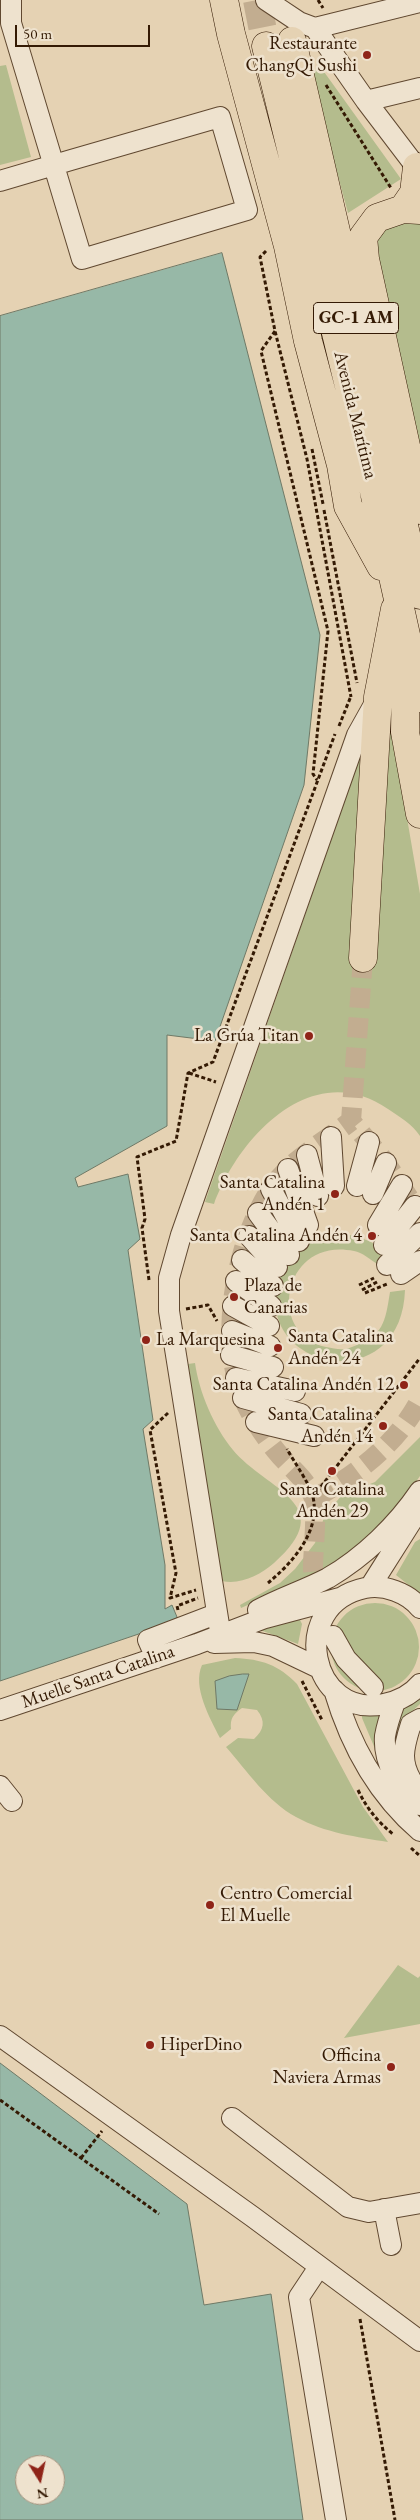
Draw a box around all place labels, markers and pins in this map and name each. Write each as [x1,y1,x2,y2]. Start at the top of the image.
place label: Restaurante ChangQi Sushi [245,33,357,77]
marker: Restaurante ChangQi Sushi [361,49,373,61]
place label: La Grúa Titan [194,1025,299,1047]
marker: La Grúa Titan [303,1030,315,1042]
place label: Santa Catalina Andén 1 [220,1172,325,1216]
marker: Santa Catalina Andén 1 [329,1188,341,1200]
place label: Santa Catalina Andén 4 [190,1225,362,1247]
marker: Santa Catalina Andén 4 [366,1230,378,1242]
place label: Plaza de Canarias [244,1275,307,1319]
marker: Plaza de Canarias [228,1291,240,1303]
place label: Santa Catalina Andén 24 [288,1326,393,1370]
place label: La Marquesina [156,1329,265,1351]
marker: La Marquesina [140,1334,152,1346]
marker: Santa Catalina Andén 24 [272,1342,284,1354]
place label: Santa Catalina Andén 12 [213,1374,394,1396]
marker: Santa Catalina Andén 12 [398,1379,410,1391]
place label: Santa Catalina Andén 14 [268,1404,373,1448]
marker: Santa Catalina Andén 14 [377,1420,389,1432]
marker: Santa Catalina Andén 29 [326,1465,338,1477]
place label: Santa Catalina Andén 29 [279,1479,385,1523]
place label: Centro Comercial El Muelle [220,1883,352,1927]
marker: Centro Comercial El Muelle [204,1899,216,1911]
place label: HiperDino [160,2034,242,2056]
marker: HiperDino [144,2039,156,2051]
place label: Officina Naviera Armas [273,2045,381,2089]
marker: Officina Naviera Armas [385,2061,397,2073]

